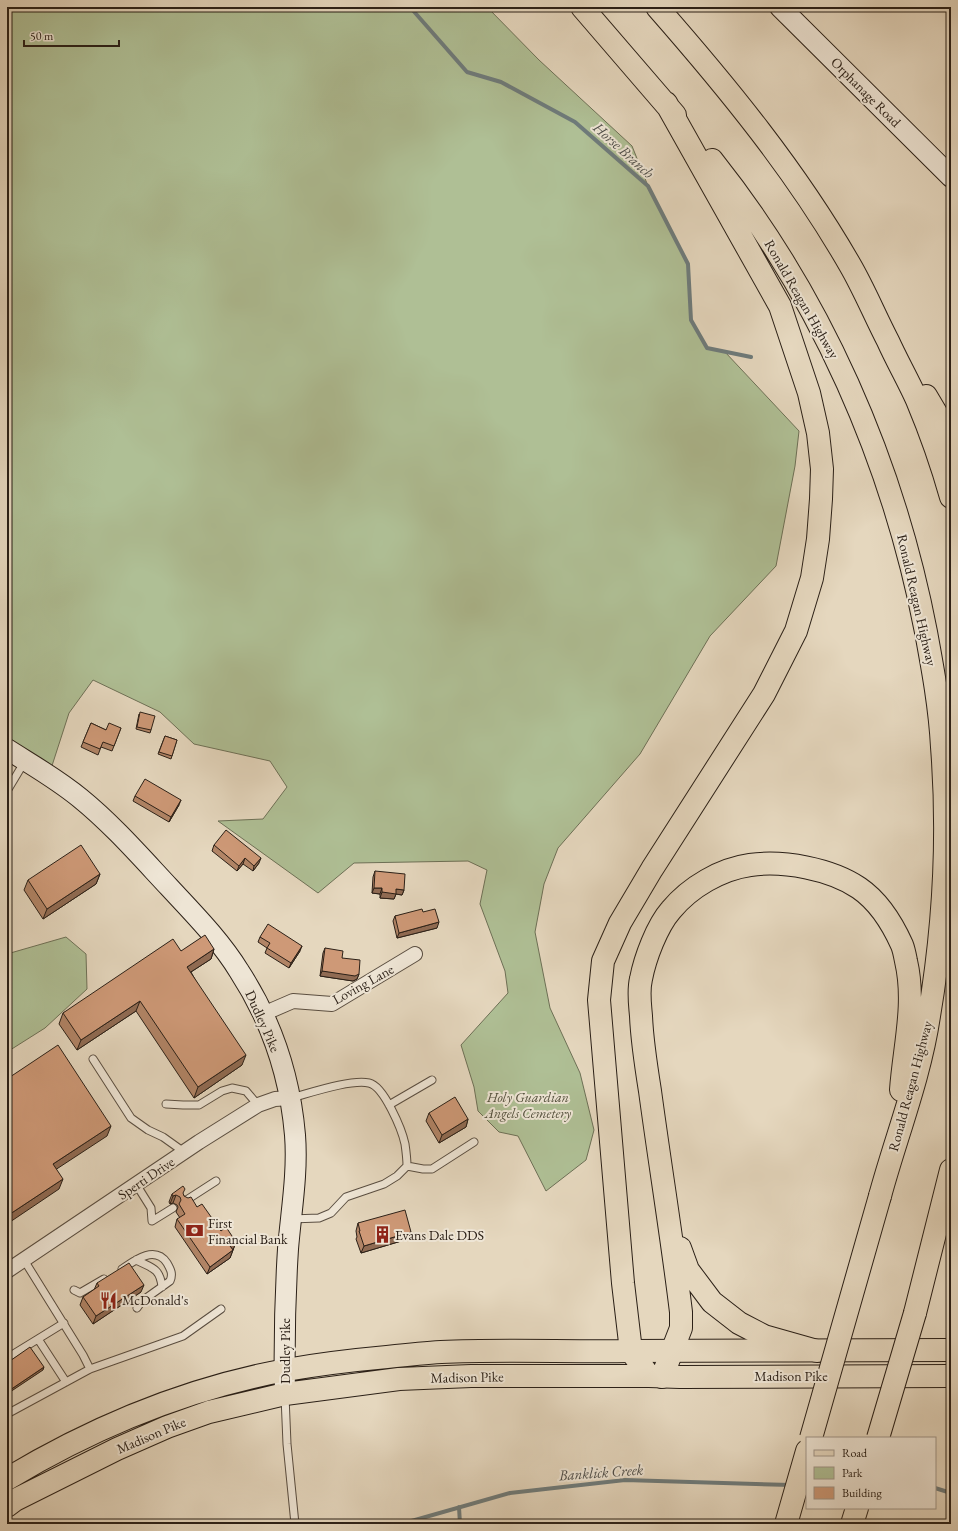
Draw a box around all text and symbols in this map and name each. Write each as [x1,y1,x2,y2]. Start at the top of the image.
scale bar [24,22,119,48]
text: 50 m [30,28,54,44]
street label: Orphanage Road [827,53,905,131]
water label: Horse Branch [589,117,659,183]
street label: Ronald Reagan Highway [761,236,844,363]
street label: Ronald Reagan Highway [893,532,941,668]
street label: Loving Lane [329,960,397,1008]
street label: Dudley Pike [241,987,285,1055]
street label: Ronald Reagan Highway [884,1018,936,1153]
park label: Holy Guardian Angels Cemetery [484,1088,572,1122]
street label: Sperti Drive [114,1152,178,1203]
place label: First Financial Bank [208,1214,288,1248]
bank icon: First Financial Bank [185,1221,205,1241]
building icon: Evans Dale DDS [372,1225,392,1245]
place label: Evans Dale DDS [395,1226,484,1244]
restaurant icon: McDonald's [99,1290,119,1310]
place label: McDonald's [122,1291,189,1309]
street label: Dudley Pike [276,1317,294,1384]
street label: Madison Pike [430,1367,504,1387]
street label: Madison Pike [754,1367,828,1385]
street label: Madison Pike [114,1412,189,1458]
legend [806,1437,936,1509]
text: Road [842,1445,868,1461]
water label: Banklick Creek [557,1460,644,1484]
text: Park [842,1465,863,1481]
text: Building [842,1485,883,1501]

